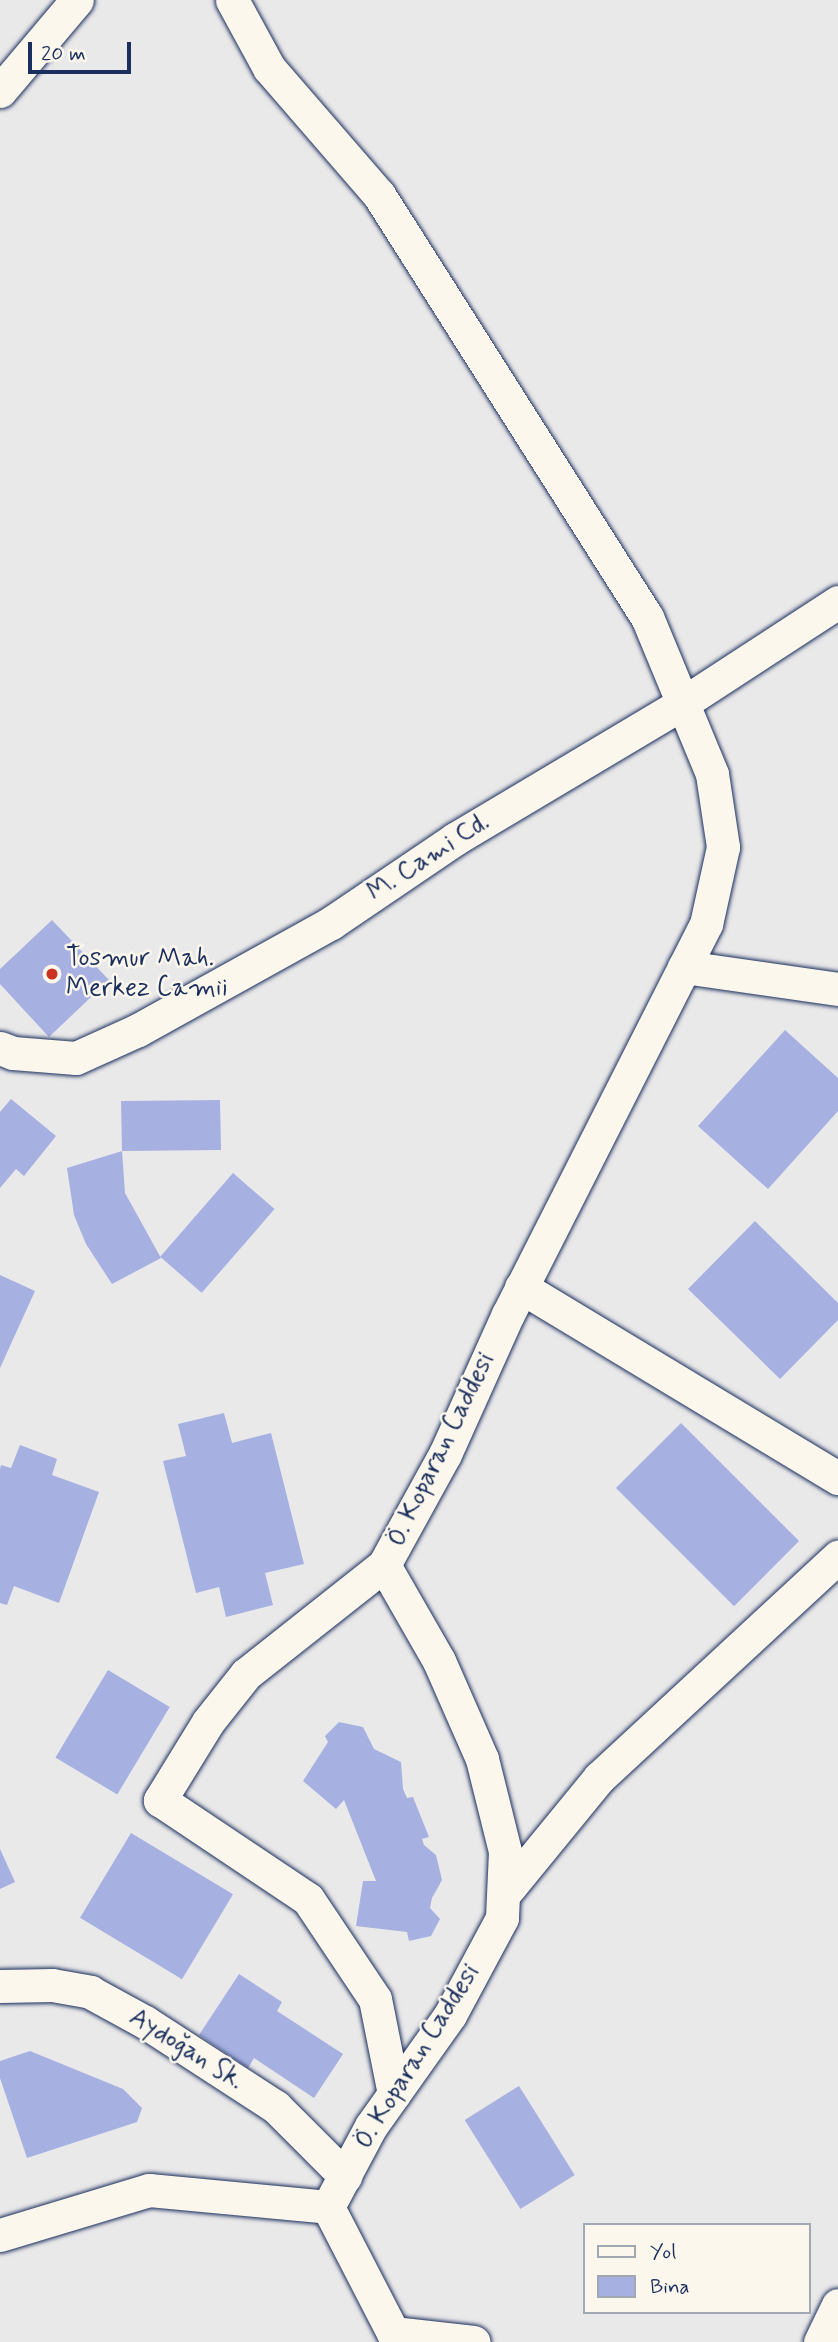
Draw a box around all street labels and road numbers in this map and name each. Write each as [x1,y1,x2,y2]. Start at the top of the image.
street label: M. Cami Cd. [361,806,497,910]
street label: Ö. Koparan Caddesi [381,1346,503,1554]
street label: Ö. Koparan Caddesi [347,1957,489,2157]
street label: Aydoğan Sk. [122,2002,250,2098]

